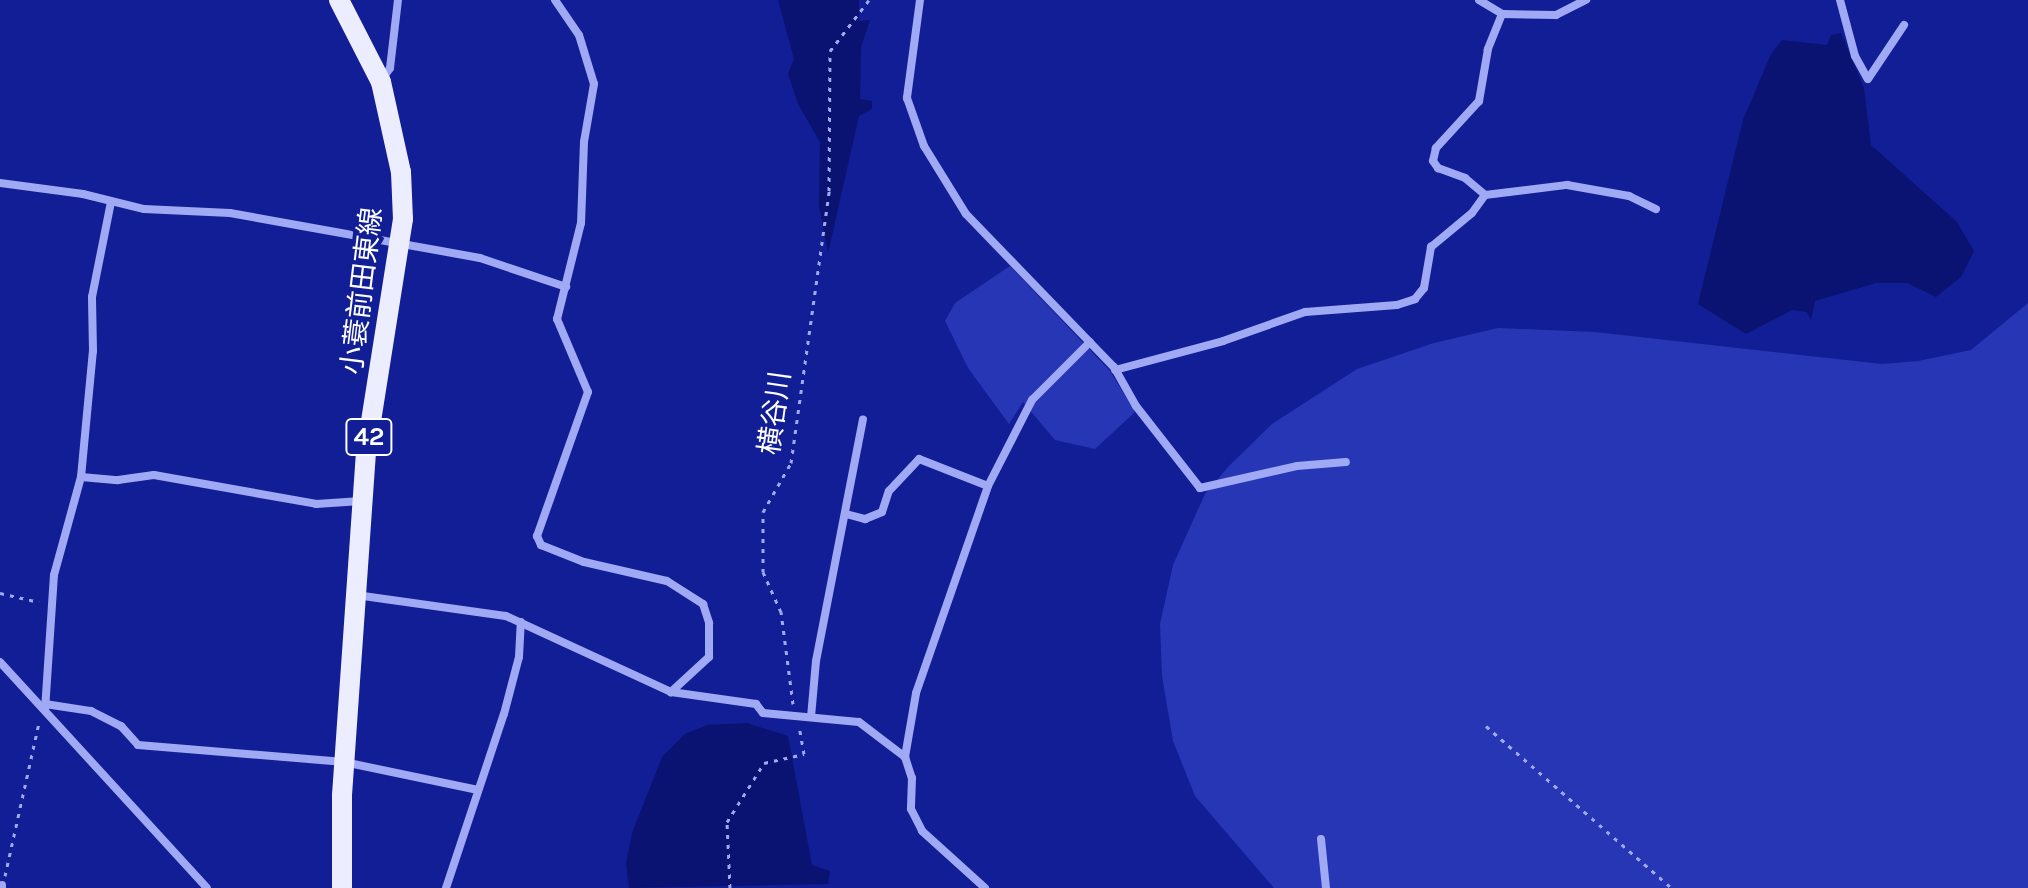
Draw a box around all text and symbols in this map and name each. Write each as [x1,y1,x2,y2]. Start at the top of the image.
street label: 小蓑前田東線 [335,206,389,376]
street label: 横谷川 [753,369,797,457]
road number: 42 [345,415,393,459]

